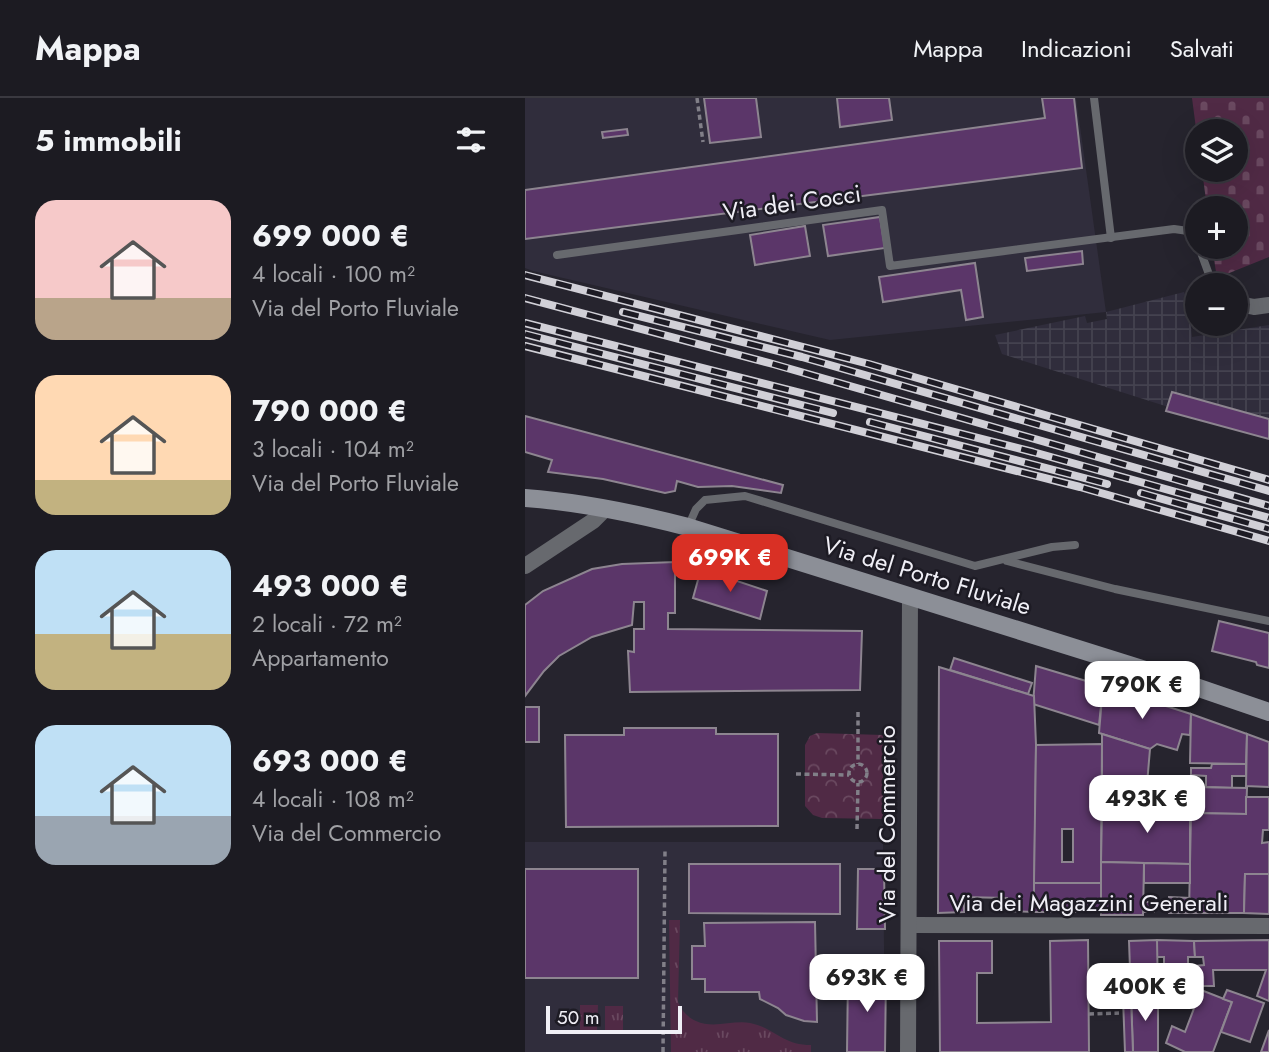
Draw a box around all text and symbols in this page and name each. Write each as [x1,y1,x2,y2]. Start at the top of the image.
text: Mappa [35,25,141,72]
text: Mappa [913,31,983,66]
text: Indicazioni [1021,31,1132,66]
text: Salvati [1170,31,1234,66]
text: 5 immobili [35,119,182,162]
map controls [1185,119,1248,336]
button: layers [1185,119,1248,182]
icon: filters [452,121,490,159]
street label: Via dei Cocci [721,175,863,230]
button: + [1185,196,1248,259]
text: 699 000 € [252,214,409,257]
icon: home [91,228,175,312]
text: 4 locali · 100 m² [252,257,415,291]
button: − [1185,273,1248,336]
text: Via del Porto Fluviale [252,291,459,325]
text: 790 000 € [252,389,407,432]
icon: home [91,403,175,487]
text: 3 locali · 104 m² [252,432,414,466]
text: Via del Porto Fluviale [252,466,459,500]
street label: Via del Porto Fluviale [819,527,1035,624]
pin: 699K € [673,534,787,594]
text: 699K € [688,540,772,574]
text: 493 000 € [252,564,409,607]
icon: home [91,578,175,662]
text: 2 locali · 72 m² [252,607,402,641]
text: Appartamento [252,641,389,675]
pin: 790K € [1085,662,1199,721]
text: 790K € [1101,667,1183,701]
street label: Via del Commercio [869,725,904,923]
text: 693 000 € [252,739,408,782]
icon: home [91,753,175,837]
pin: 493K € [1090,776,1204,835]
text: 493K € [1105,781,1189,815]
text: 4 locali · 108 m² [252,782,414,816]
text: Via del Commercio [252,816,441,850]
street label: Via dei Magazzini Generali [949,885,1229,920]
pin: 693K € [810,954,924,1014]
text: 693K € [825,960,909,994]
pin: 400K € [1088,964,1202,1023]
text: 400K € [1103,969,1187,1003]
scale bar [546,1003,683,1035]
text: 50 m [557,1004,600,1031]

